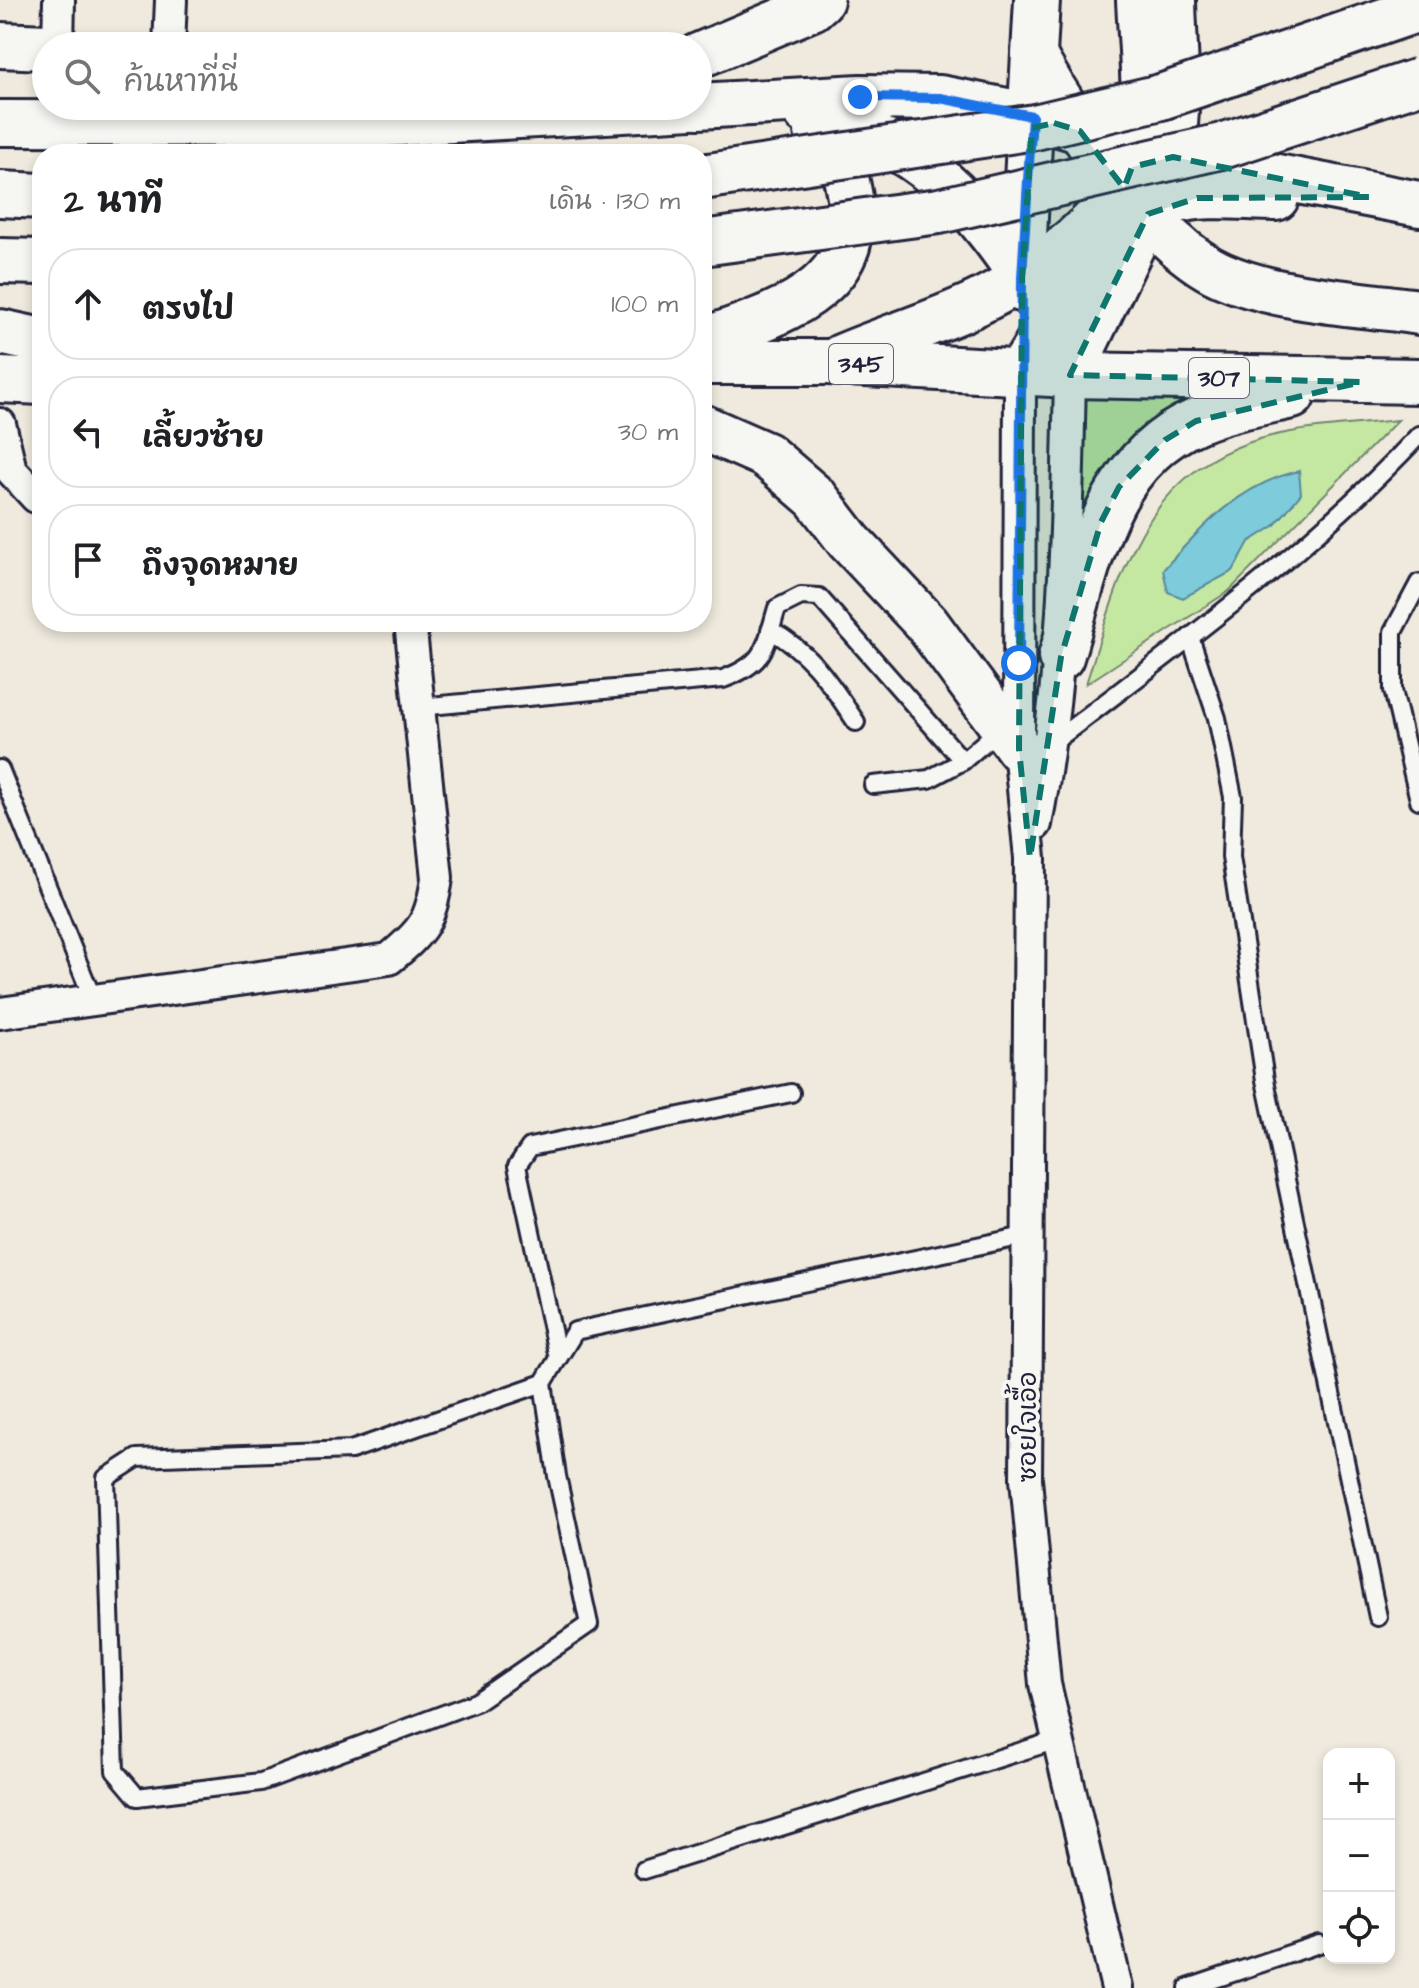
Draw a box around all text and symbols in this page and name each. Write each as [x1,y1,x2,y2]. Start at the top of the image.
search box [32,32,712,120]
icon: search [60,54,104,98]
text: ค้นหาที่นี่ [124,61,238,103]
route end [842,79,878,115]
text: 2 นาที [64,178,163,226]
text: เดิน · 130 m [548,183,680,219]
icon: ahead [66,282,110,326]
text: 100 m [611,286,678,322]
text: ตรงไป [142,289,234,331]
road number: 345 [829,344,893,384]
road number: 307 [1189,358,1249,398]
icon: left [66,410,110,454]
text: 30 m [618,414,678,450]
text: เลี้ยวซ้าย [142,417,264,459]
icon: arrive [66,538,110,582]
text: ถึงจุดหมาย [142,545,299,587]
route start [1001,645,1037,681]
street label: ซอยใจเอื้อ [1004,1371,1046,1483]
map controls [1323,1748,1395,1964]
button: + [1323,1748,1395,1820]
button: − [1323,1820,1395,1892]
button: locate [1323,1892,1395,1964]

